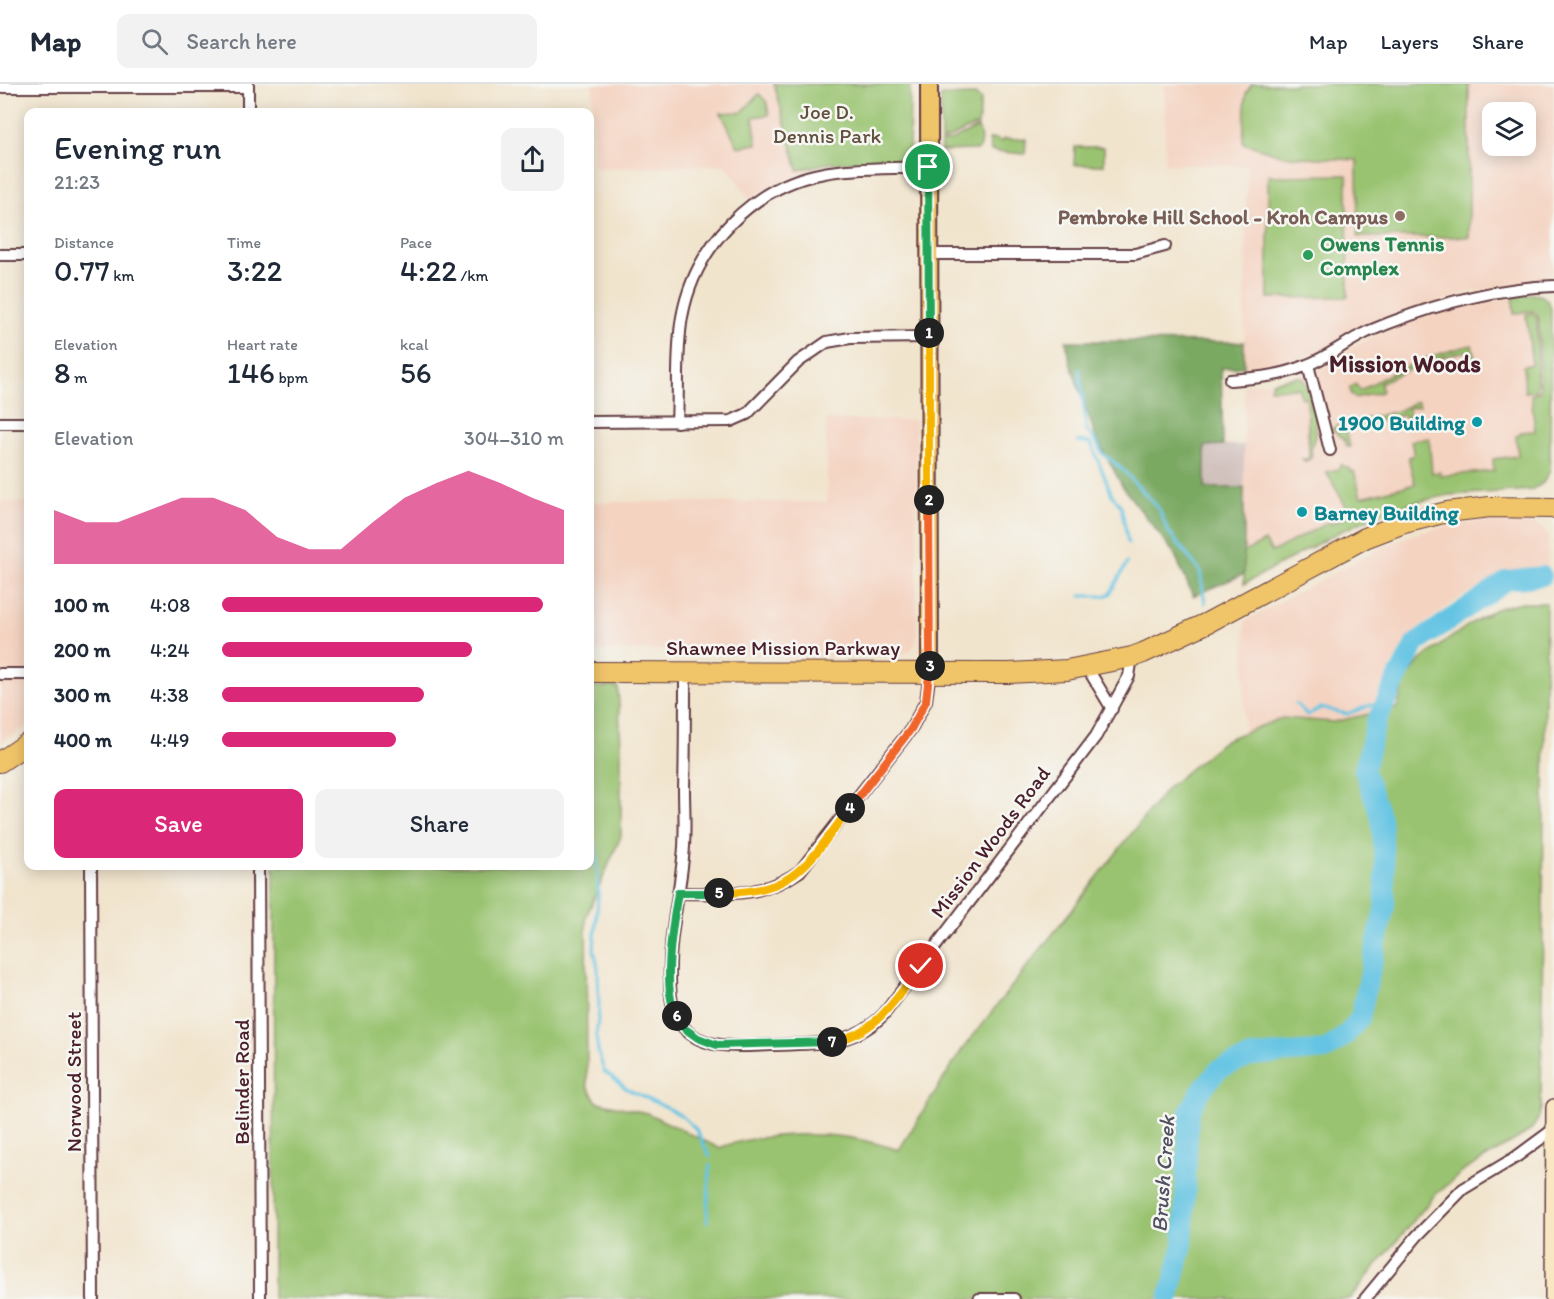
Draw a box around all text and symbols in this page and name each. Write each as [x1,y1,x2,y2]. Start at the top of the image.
search box [117,14,537,68]
text: Map [30,24,81,58]
icon: search [138,25,171,58]
text: Search here [186,28,297,55]
text: Map [1309,29,1348,54]
text: Layers [1381,29,1439,54]
text: Share [1472,29,1524,54]
park label: Joe D. Dennis Park [773,99,882,148]
map controls [1482,102,1536,156]
button: layers [1482,102,1536,156]
text: Evening run [54,128,221,167]
button: share [501,128,564,191]
pin [902,141,953,192]
icon: arrive [911,150,944,183]
text: 21:23 [54,170,100,194]
place label: Pembroke Hill School - Kroh Campus [1058,204,1388,230]
marker: Pembroke Hill School - Kroh Campus [1393,209,1407,223]
place label: Owens Tennis Complex [1320,231,1445,281]
text: Distance [54,233,114,252]
text: Time [227,233,261,252]
text: Pace [400,233,432,252]
marker: Owens Tennis Complex [1301,248,1315,262]
text: 0.77 [54,252,110,289]
text: 3:22 [227,252,282,289]
text: 4:22 [400,252,457,289]
text: km [110,266,134,285]
text: /km [457,266,488,285]
pin: 1 [914,318,944,348]
text: 1 [925,323,933,342]
text: Elevation [54,335,118,354]
text: Heart rate [227,335,298,354]
text: kcal [400,335,428,354]
district label: Mission Woods [1329,349,1481,378]
text: 8 [54,354,70,391]
text: 146 [227,354,275,391]
text: 56 [400,354,432,391]
text: m [70,368,88,387]
text: bpm [275,368,308,387]
place label: 1900 Building [1338,410,1466,436]
marker: 1900 Building [1470,415,1484,429]
text: Elevation [54,426,133,450]
text: 304–310 m [464,426,564,450]
pin: 2 [914,485,944,515]
text: 2 [925,490,933,509]
place label: Barney Building [1314,500,1460,526]
marker: Barney Building [1295,505,1309,519]
text: 100 m [54,593,109,617]
text: 4:08 [150,593,190,617]
street label: Shawnee Mission Parkway [666,635,900,660]
text: 200 m [54,638,110,662]
text: 4:24 [150,638,189,662]
pin: 3 [915,651,945,681]
text: 3 [926,656,934,675]
text: 300 m [54,683,111,707]
text: 4:38 [150,683,189,707]
text: 400 m [54,728,112,752]
text: 4:49 [150,728,189,752]
street label: Mission Woods Road [925,761,1056,923]
button: Save [54,789,303,858]
button: Share [315,789,564,858]
pin: 4 [835,793,865,823]
text: 4 [845,798,855,817]
pin: 5 [704,878,734,908]
text: 5 [715,883,723,902]
pin [895,940,946,991]
icon: check [904,949,937,982]
pin: 6 [662,1001,692,1031]
text: 6 [673,1006,681,1025]
street label: Norwood Street [61,1012,86,1152]
street label: Belinder Road [229,1019,254,1145]
pin: 7 [817,1027,847,1057]
text: 7 [828,1032,836,1051]
water label: Brush Creek [1145,1113,1181,1233]

